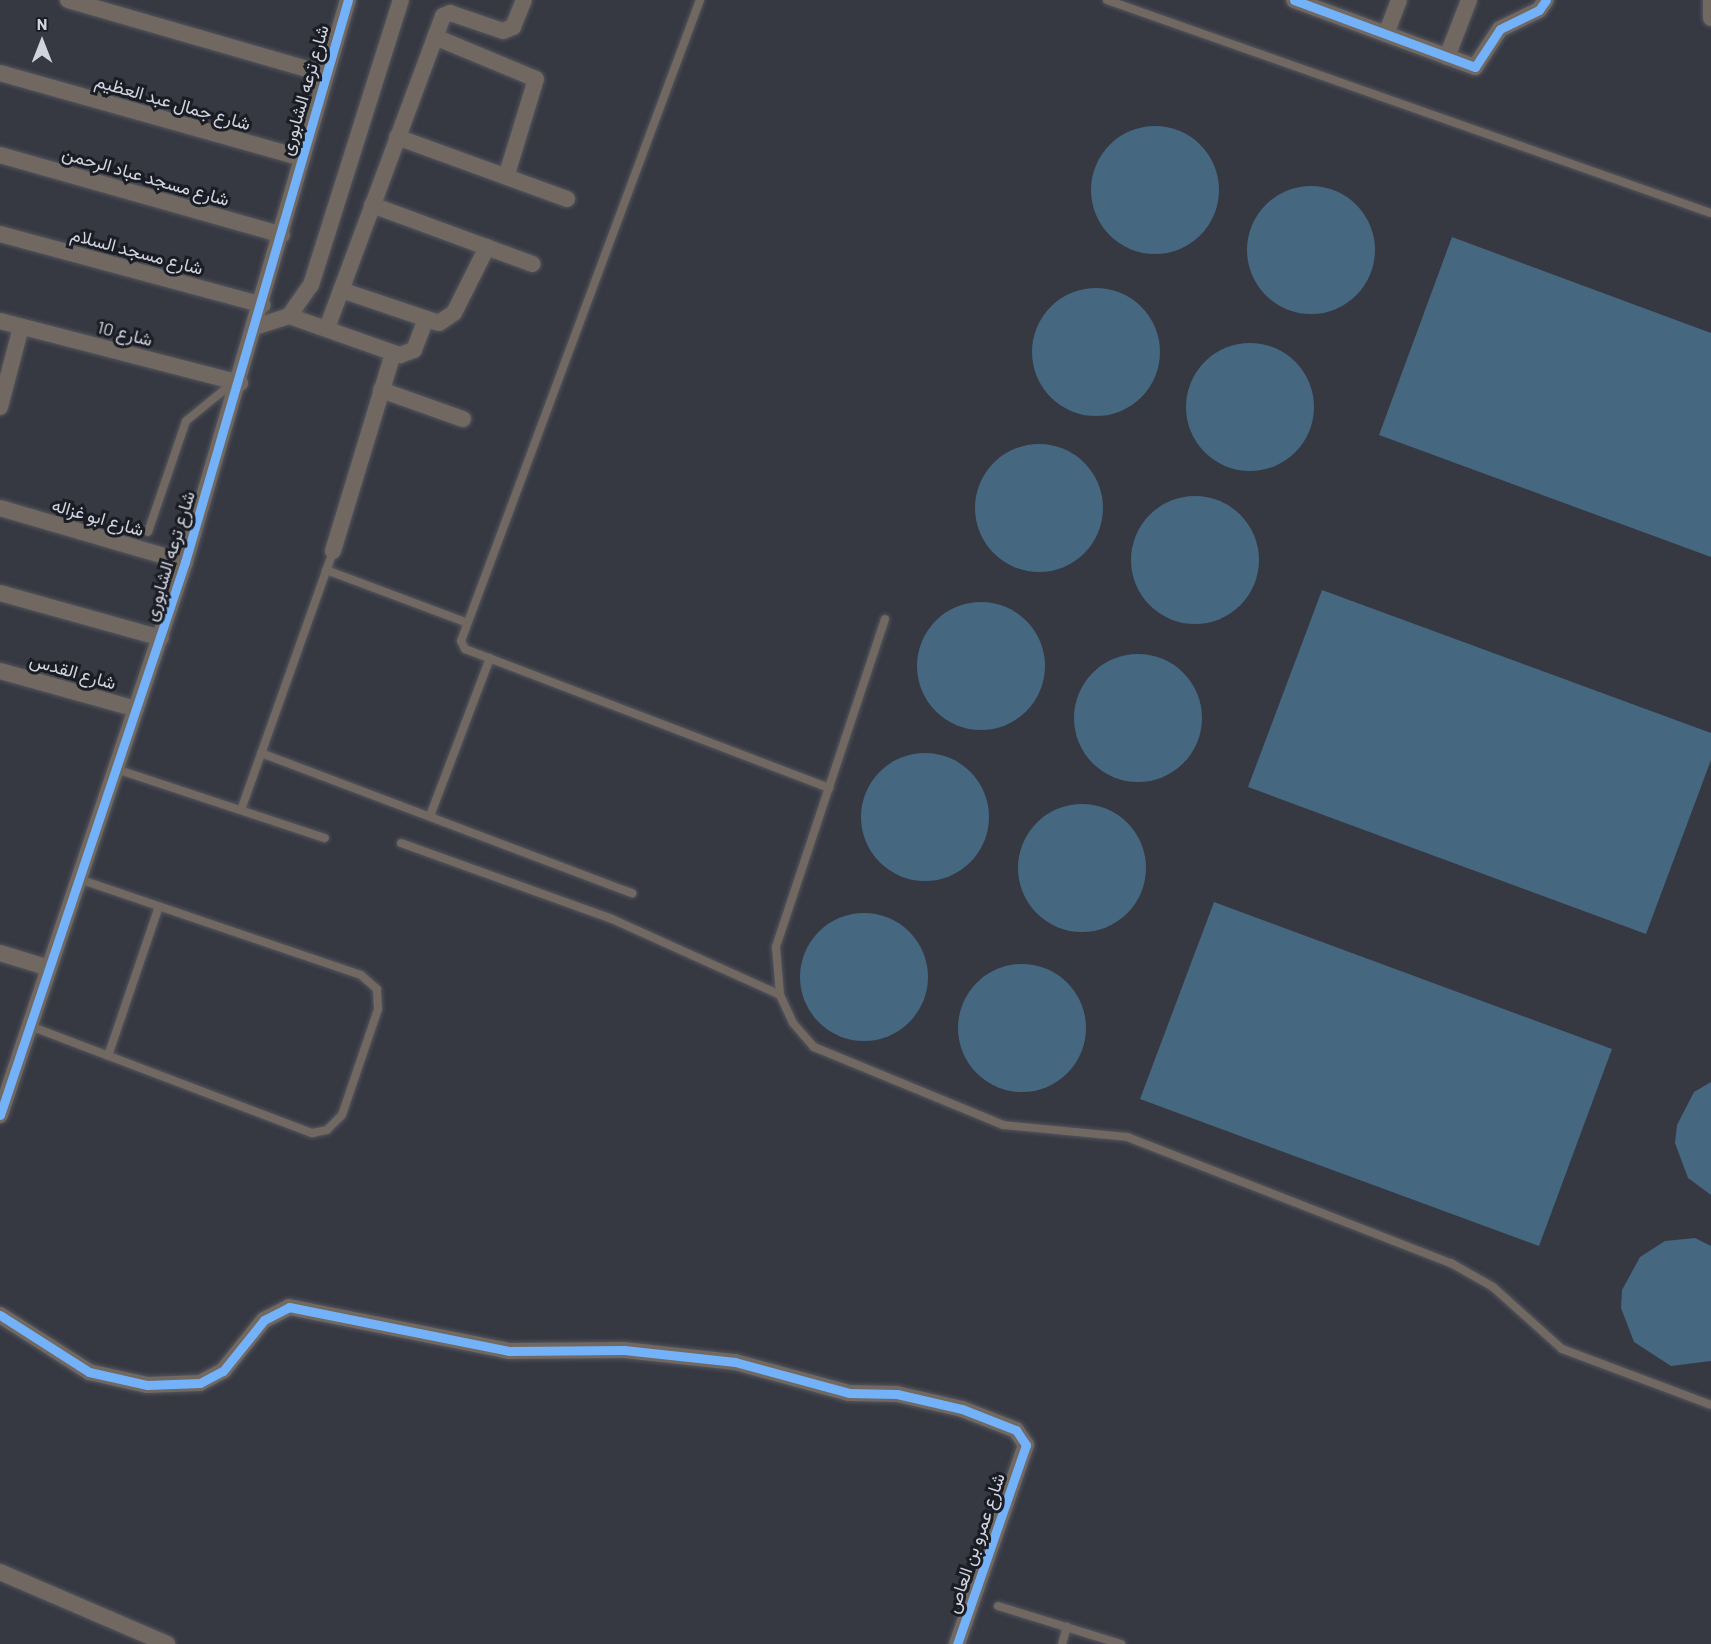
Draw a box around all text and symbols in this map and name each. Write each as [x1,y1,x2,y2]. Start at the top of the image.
north arrow [12,12,72,72]
text: N [37,14,47,33]
street label: شارع ترعه الشابورى [275,22,333,158]
street label: شارع جمال عبد العظيم [93,69,253,135]
street label: شارع مسجد عباد الرحمن [60,142,232,210]
street label: شارع مسجد السلام [68,223,206,279]
street label: شارع 10 [95,316,155,350]
street label: شارع ترعه الشابورى [139,488,199,624]
street label: شارع ابو غزاله [50,494,146,540]
street label: شارع القدس [27,648,119,694]
street label: شارع عمرو بن العاص [941,1470,1009,1616]

